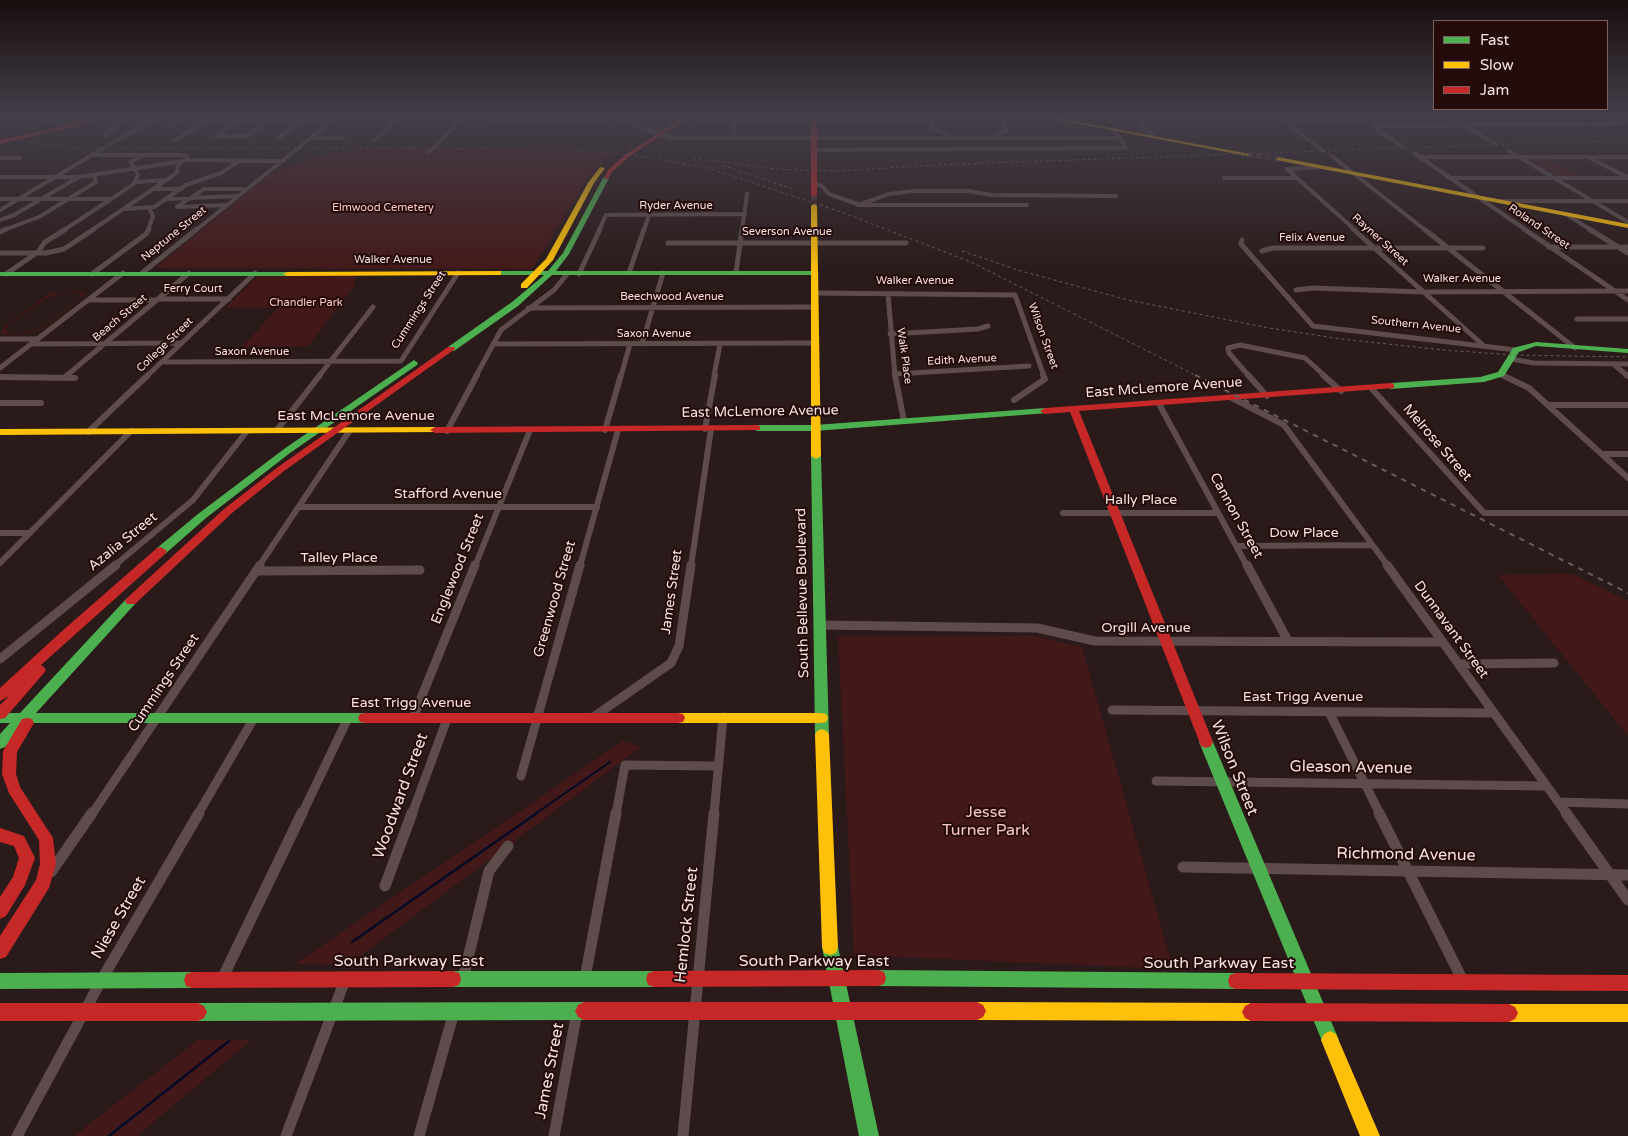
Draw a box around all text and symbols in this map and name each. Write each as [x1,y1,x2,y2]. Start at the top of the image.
legend [1433,20,1608,110]
text: Fast [1480,31,1509,49]
text: Slow [1480,56,1514,74]
text: Jam [1480,81,1509,99]
street label: Ryder Avenue [639,199,713,213]
park label: Elmwood Cemetery [332,201,434,215]
street label: Roland Street [1506,202,1572,252]
street label: Neptune Street [139,204,209,264]
street label: Rayner Street [1349,211,1411,269]
street label: Severson Avenue [742,225,832,239]
street label: Felix Avenue [1279,231,1345,245]
street label: Walker Avenue [354,253,432,267]
street label: Cummings Street [389,269,449,351]
street label: Walker Avenue [1423,272,1501,286]
street label: Walker Avenue [876,274,954,288]
street label: Ferry Court [164,282,222,296]
street label: Beechwood Avenue [620,290,724,304]
street label: Beach Street [90,291,150,345]
park label: Chandler Park [269,296,343,310]
street label: Wilson Street [1025,301,1061,371]
street label: Southern Avenue [1370,314,1462,336]
street label: College Street [134,315,196,375]
street label: Saxon Avenue [617,327,691,341]
street label: Walk Place [894,327,914,385]
street label: Saxon Avenue [215,345,289,359]
street label: Edith Avenue [927,352,997,368]
street label: East McLemore Avenue [1085,374,1243,402]
street label: Melrose Street [1399,401,1475,485]
street label: East McLemore Avenue [681,402,839,422]
street label: East McLemore Avenue [277,408,435,424]
street label: Cannon Street [1206,470,1266,562]
street label: Stafford Avenue [394,486,502,502]
street label: Hally Place [1105,492,1177,508]
street label: South Bellevue Boulevard [793,508,813,678]
street label: Azalia Street [85,509,161,575]
street label: Englewood Street [428,511,488,627]
street label: Dow Place [1269,525,1339,541]
street label: Greenwood Street [530,539,580,659]
street label: James Street [658,548,686,636]
street label: Talley Place [300,550,378,566]
street label: Dunnavant Street [1410,578,1492,682]
street label: Orgill Avenue [1101,620,1191,636]
street label: Cummings Street [125,631,203,735]
street label: East Trigg Avenue [1243,689,1363,705]
street label: East Trigg Avenue [351,695,471,711]
street label: Wilson Street [1206,718,1262,818]
street label: Woodward Street [369,730,433,862]
street label: Gleason Avenue [1289,757,1413,779]
park label: Jesse Turner Park [942,803,1030,841]
street label: Richmond Avenue [1336,844,1476,866]
street label: Hemlock Street [671,866,703,984]
street label: Niese Street [88,873,150,963]
street label: South Parkway East [334,952,484,972]
street label: South Parkway East [739,952,889,972]
street label: South Parkway East [1144,954,1294,974]
street label: James Street [531,1021,569,1121]

